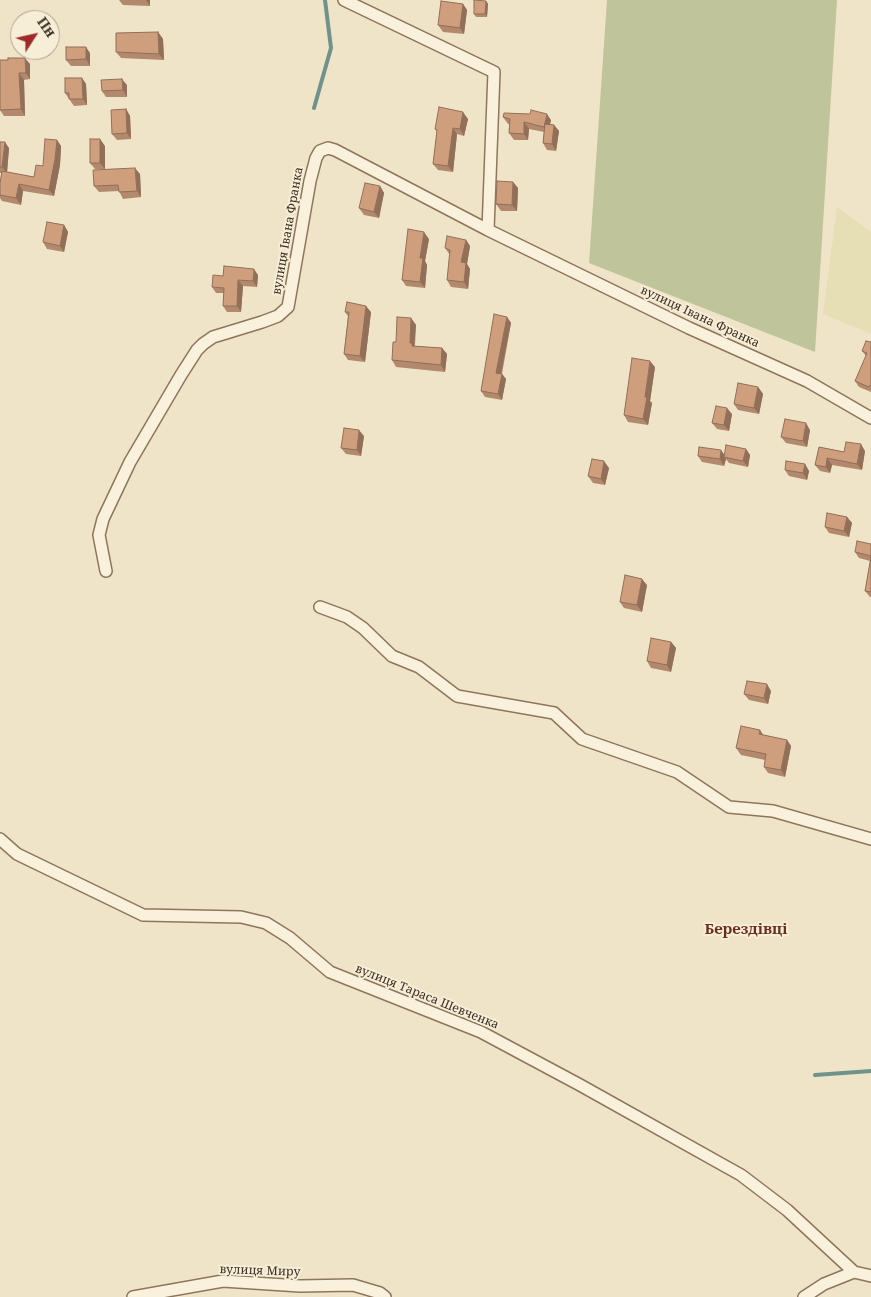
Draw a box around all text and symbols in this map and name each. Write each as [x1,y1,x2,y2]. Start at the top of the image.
north arrow [10,10,60,60]
text: Пн [33,13,61,41]
street label: вулиця Івана Франка [270,166,306,296]
street label: вулиця Івана Франка [638,283,762,351]
district label: Берездівці [705,921,787,939]
street label: вулиця Тараса Шевченка [353,962,501,1032]
street label: вулиця Миру [219,1262,301,1280]

